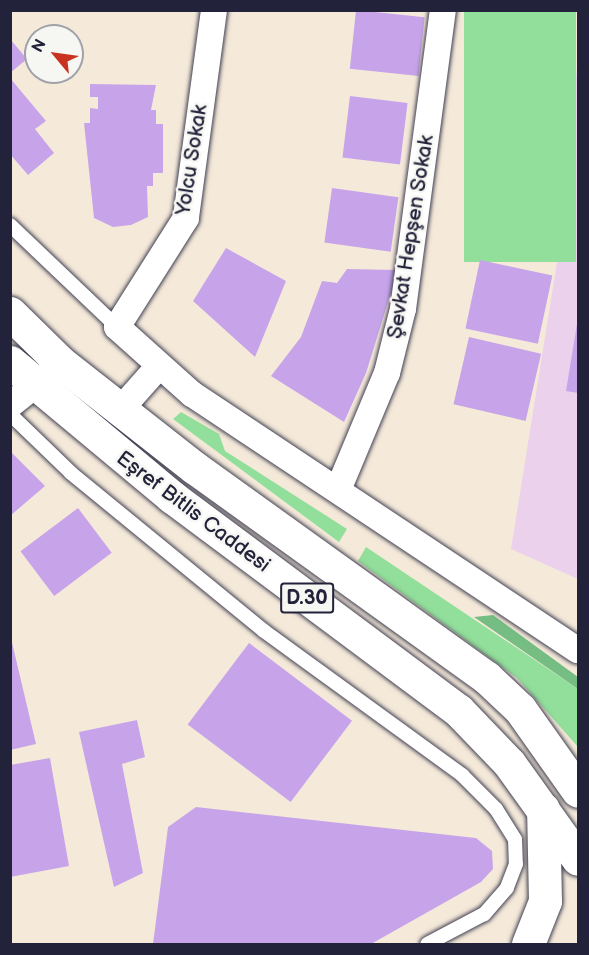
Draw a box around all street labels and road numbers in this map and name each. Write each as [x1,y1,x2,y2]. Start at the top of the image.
street label: Yolcu Sokak [171,103,213,217]
street label: Şevkat Hepşen Sokak [382,133,440,341]
street label: Eşref Bitlis Caddesi [111,446,275,578]
road number: D.30 [280,581,334,615]

